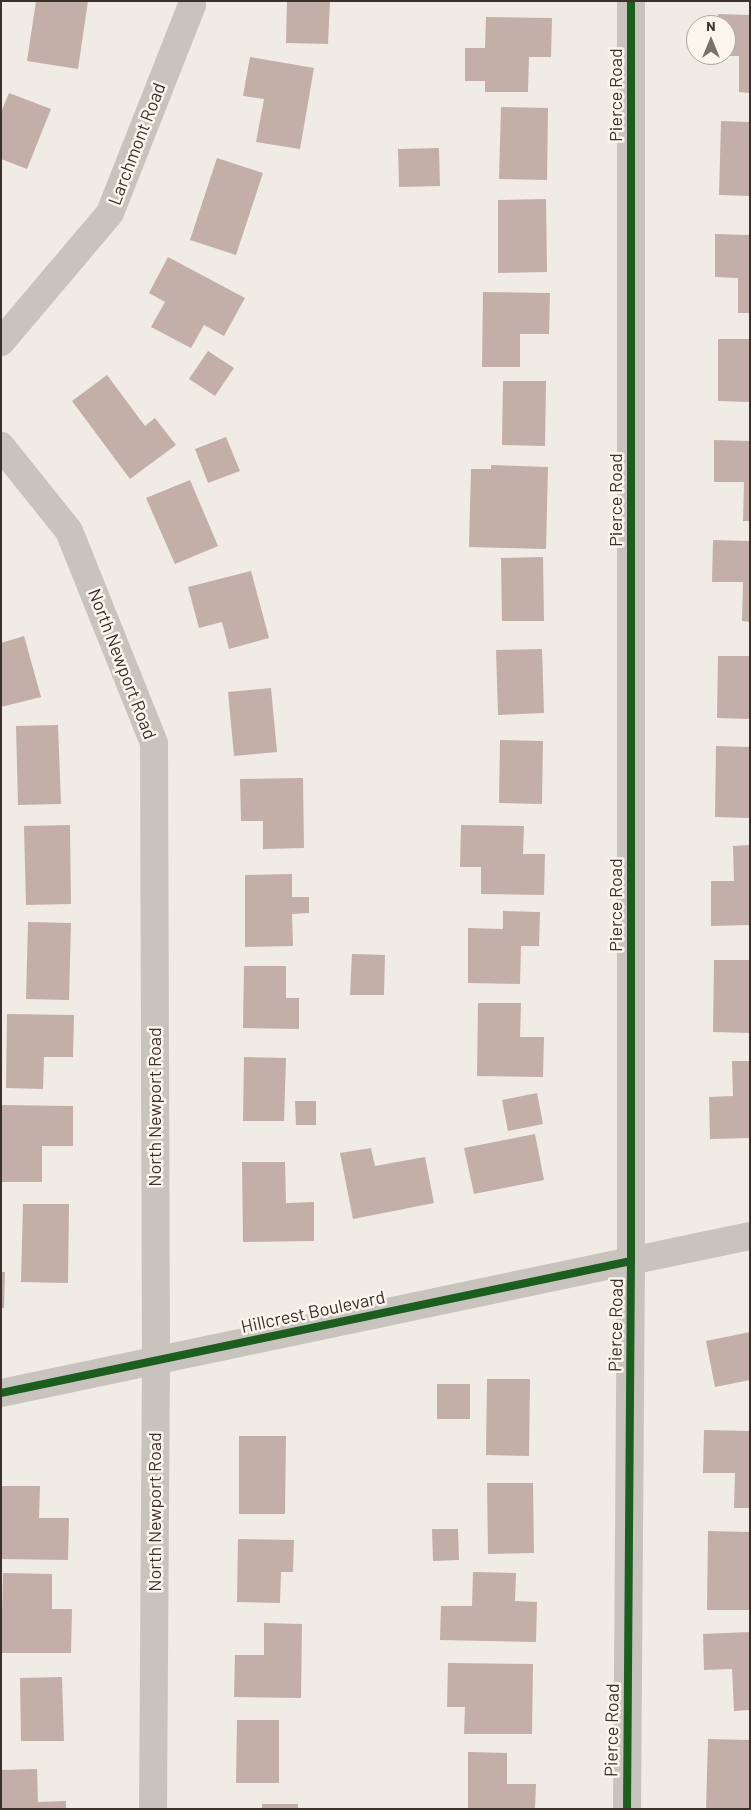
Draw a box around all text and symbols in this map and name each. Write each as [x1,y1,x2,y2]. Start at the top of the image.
north arrow [686,15,736,65]
text: N [706,17,716,34]
street label: Pierce Road [605,48,627,142]
street label: Larchmont Road [104,80,170,208]
street label: Pierce Road [605,453,627,547]
street label: North Newport Road [83,586,161,742]
street label: Pierce Road [605,858,627,952]
street label: North Newport Road [144,1027,166,1187]
street label: Pierce Road [604,1278,628,1372]
street label: Hillcrest Boulevard [239,1286,387,1338]
street label: North Newport Road [144,1432,166,1592]
street label: Pierce Road [600,1683,624,1777]

